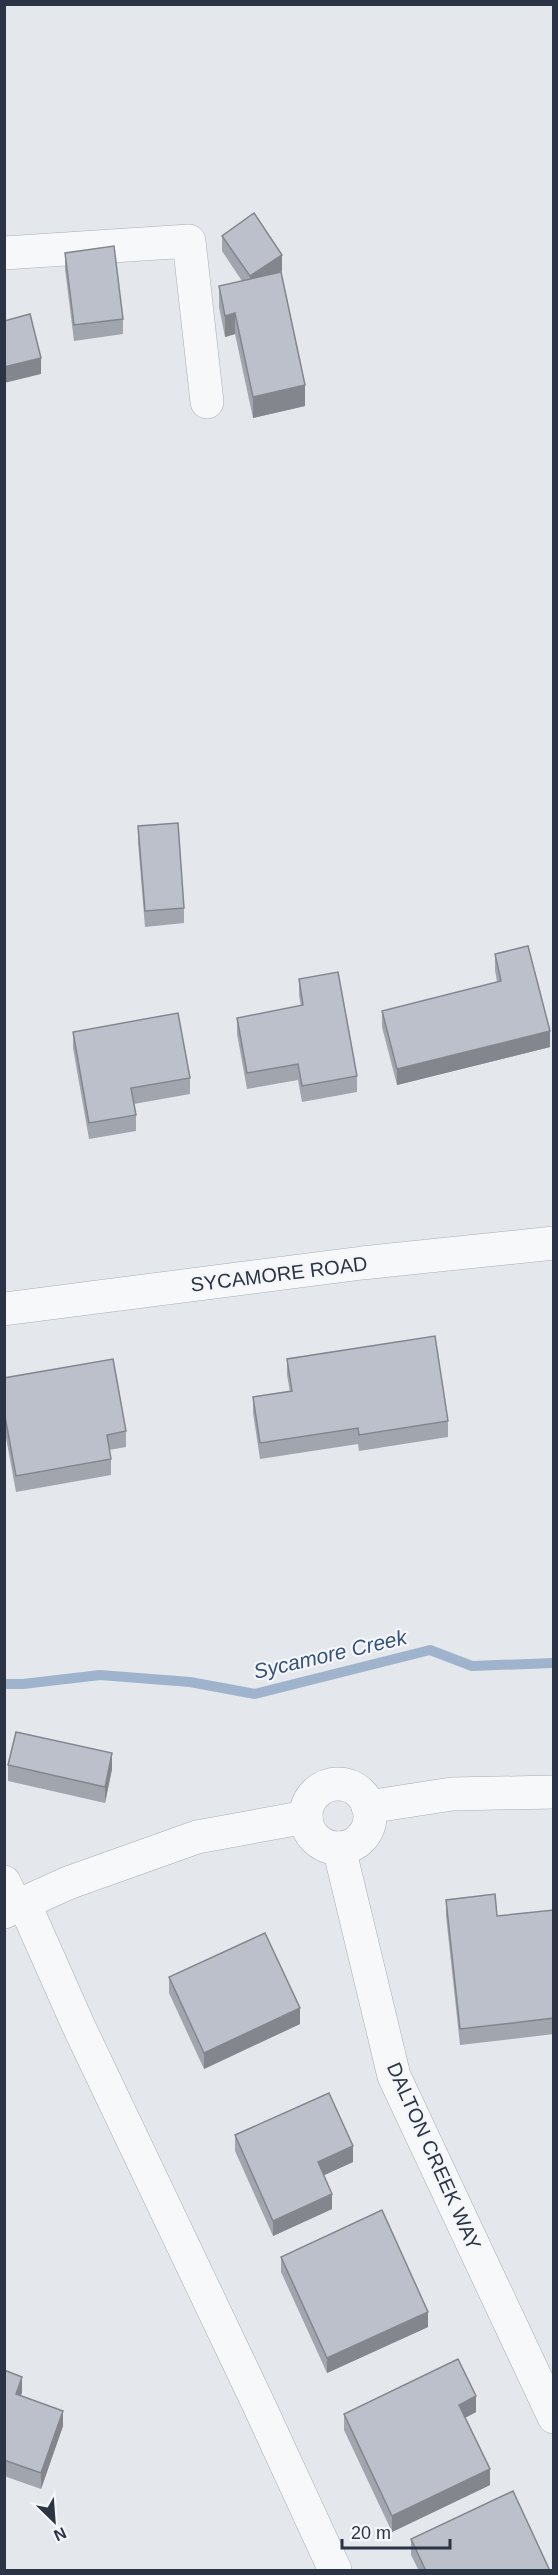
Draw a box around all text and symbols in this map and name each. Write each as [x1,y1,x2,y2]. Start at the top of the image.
street label: SYCAMORE ROAD [189,1252,369,1296]
water label: Sycamore Creek [251,1625,410,1683]
street label: DALTON CREEK WAY [383,2059,485,2253]
north arrow [24,2491,84,2551]
scale bar [342,2512,450,2550]
text: 20 m [351,2523,391,2543]
text: N [51,2524,69,2544]

